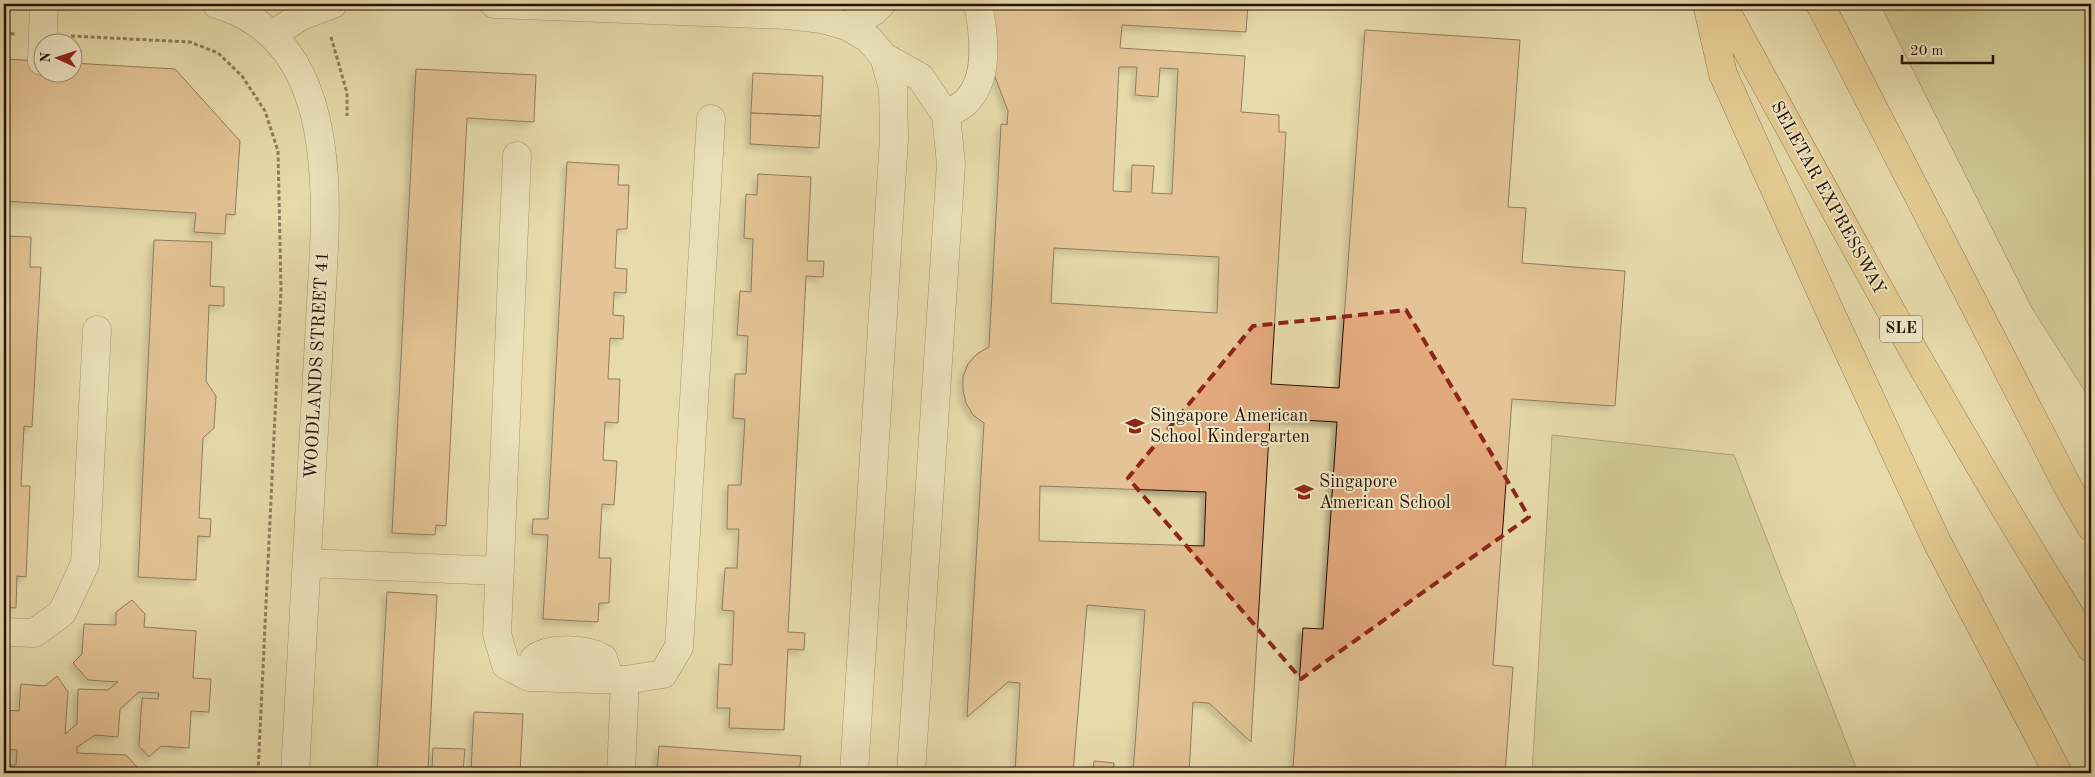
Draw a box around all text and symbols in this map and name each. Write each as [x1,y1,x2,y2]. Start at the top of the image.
north arrow [32,32,82,82]
scale bar [1902,32,1994,64]
text: 20 m [1910,44,1944,59]
text: N [39,51,53,63]
street label: SELETAR EXPRESSWAY [1767,98,1889,298]
street label: WOODLANDS STREET 41 [302,251,332,479]
road number: SLE [1880,316,1922,342]
place label: Singapore American School Kindergarten [1150,407,1310,446]
school or university icon: Singapore American School Kindergarten [1124,415,1146,437]
place label: Singapore American School [1319,473,1451,512]
school or university icon: Singapore American School [1293,481,1315,503]

